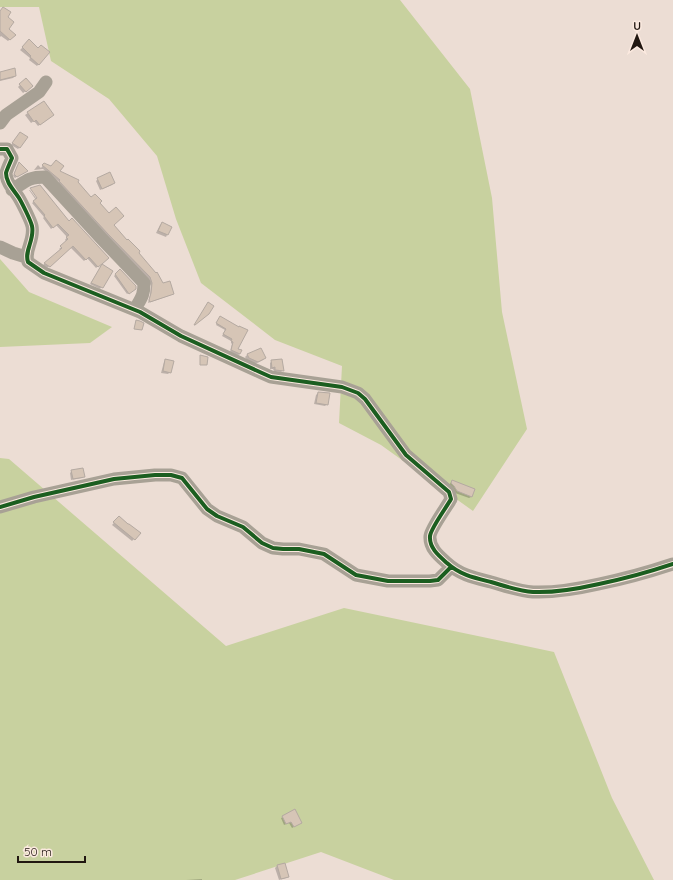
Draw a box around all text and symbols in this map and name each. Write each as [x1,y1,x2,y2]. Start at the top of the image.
north arrow [617,16,657,56]
text: U [633,19,641,33]
scale bar [18,838,85,864]
text: 50 m [24,844,52,859]

